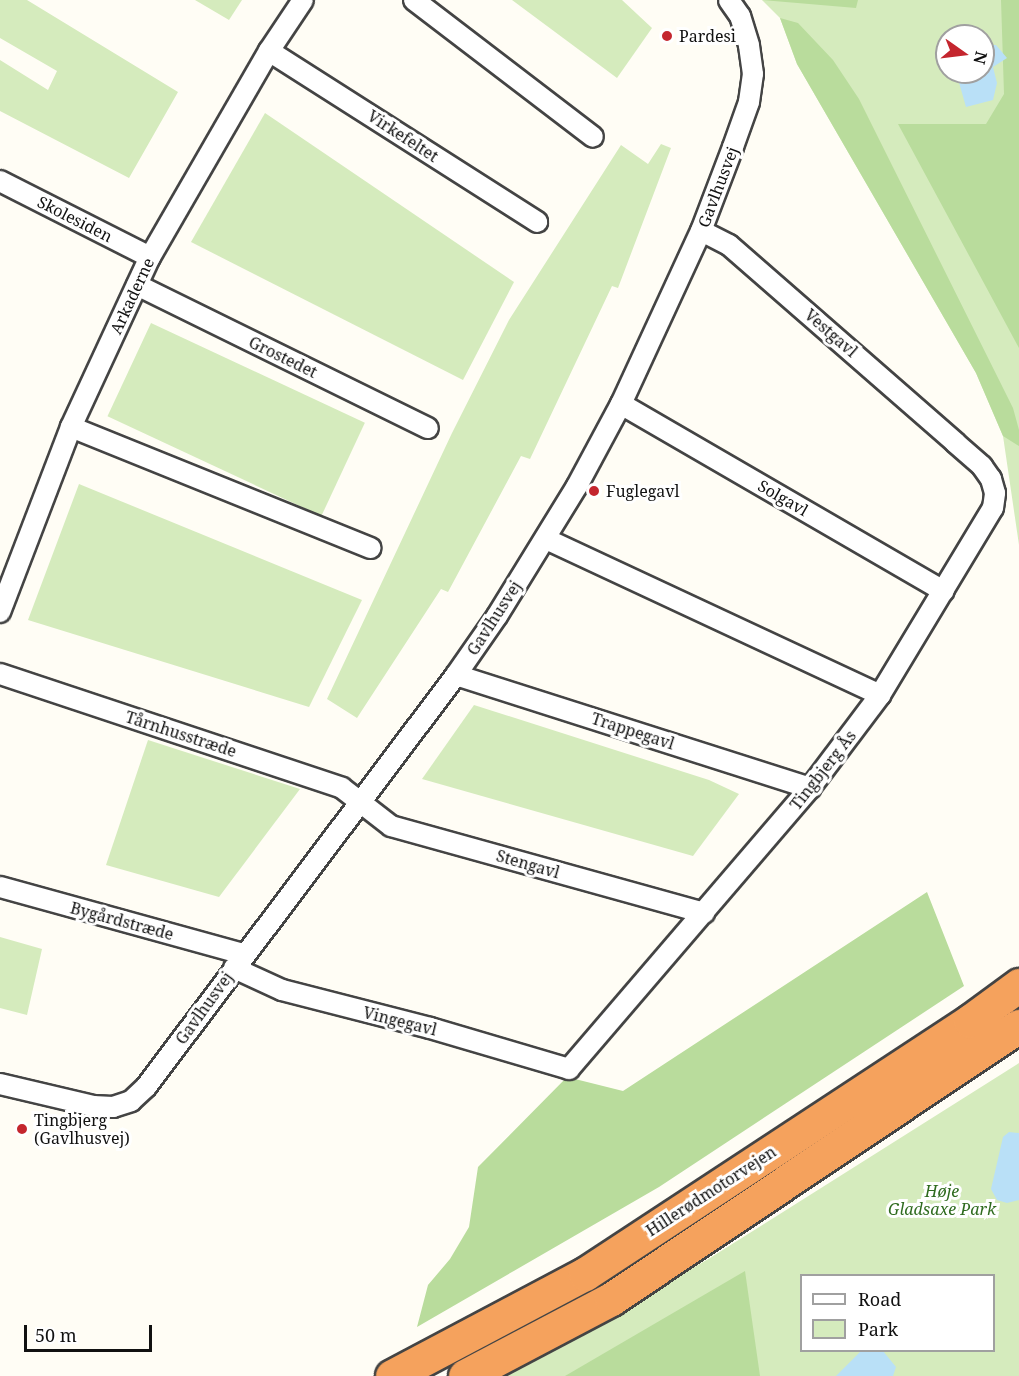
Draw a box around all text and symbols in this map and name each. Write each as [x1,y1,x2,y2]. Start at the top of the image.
north arrow [935,24,995,84]
place label: Pardesi [679,26,736,46]
marker: Pardesi [660,29,674,43]
text: N [968,49,993,67]
street label: Virkefeltet [364,106,442,166]
street label: Gavlhusvej [694,144,742,230]
street label: Skolesiden [34,192,116,246]
street label: Arkaderne [106,255,158,337]
street label: Vestgavl [801,305,861,361]
street label: Grostedet [246,332,320,382]
street label: Solgavl [754,476,812,520]
place label: Fuglegavl [606,481,680,501]
marker: Fuglegavl [587,484,601,498]
street label: Gavlhusvej [463,577,525,659]
street label: Tårnhusstræde [123,707,239,761]
street label: Trappegavl [589,709,677,753]
street label: Tingbjerg Ås [786,726,860,814]
street label: Stengavl [494,846,562,882]
street label: Bygårdstræde [68,898,176,944]
street label: Gavlhusvej [171,968,237,1048]
street label: Vingegavl [361,1003,439,1039]
place label: Tingbjerg (Gavlhusvej) [34,1110,130,1148]
marker: Tingbjerg (Gavlhusvej) [15,1122,29,1136]
street label: Hillerødmotorvejen [642,1142,780,1240]
park label: Høje Gladsaxe Park [888,1181,996,1219]
legend [800,1274,995,1352]
text: Road [858,1287,901,1311]
scale bar [27,1313,154,1351]
text: Park [858,1317,898,1341]
text: 50 m [35,1323,77,1347]

